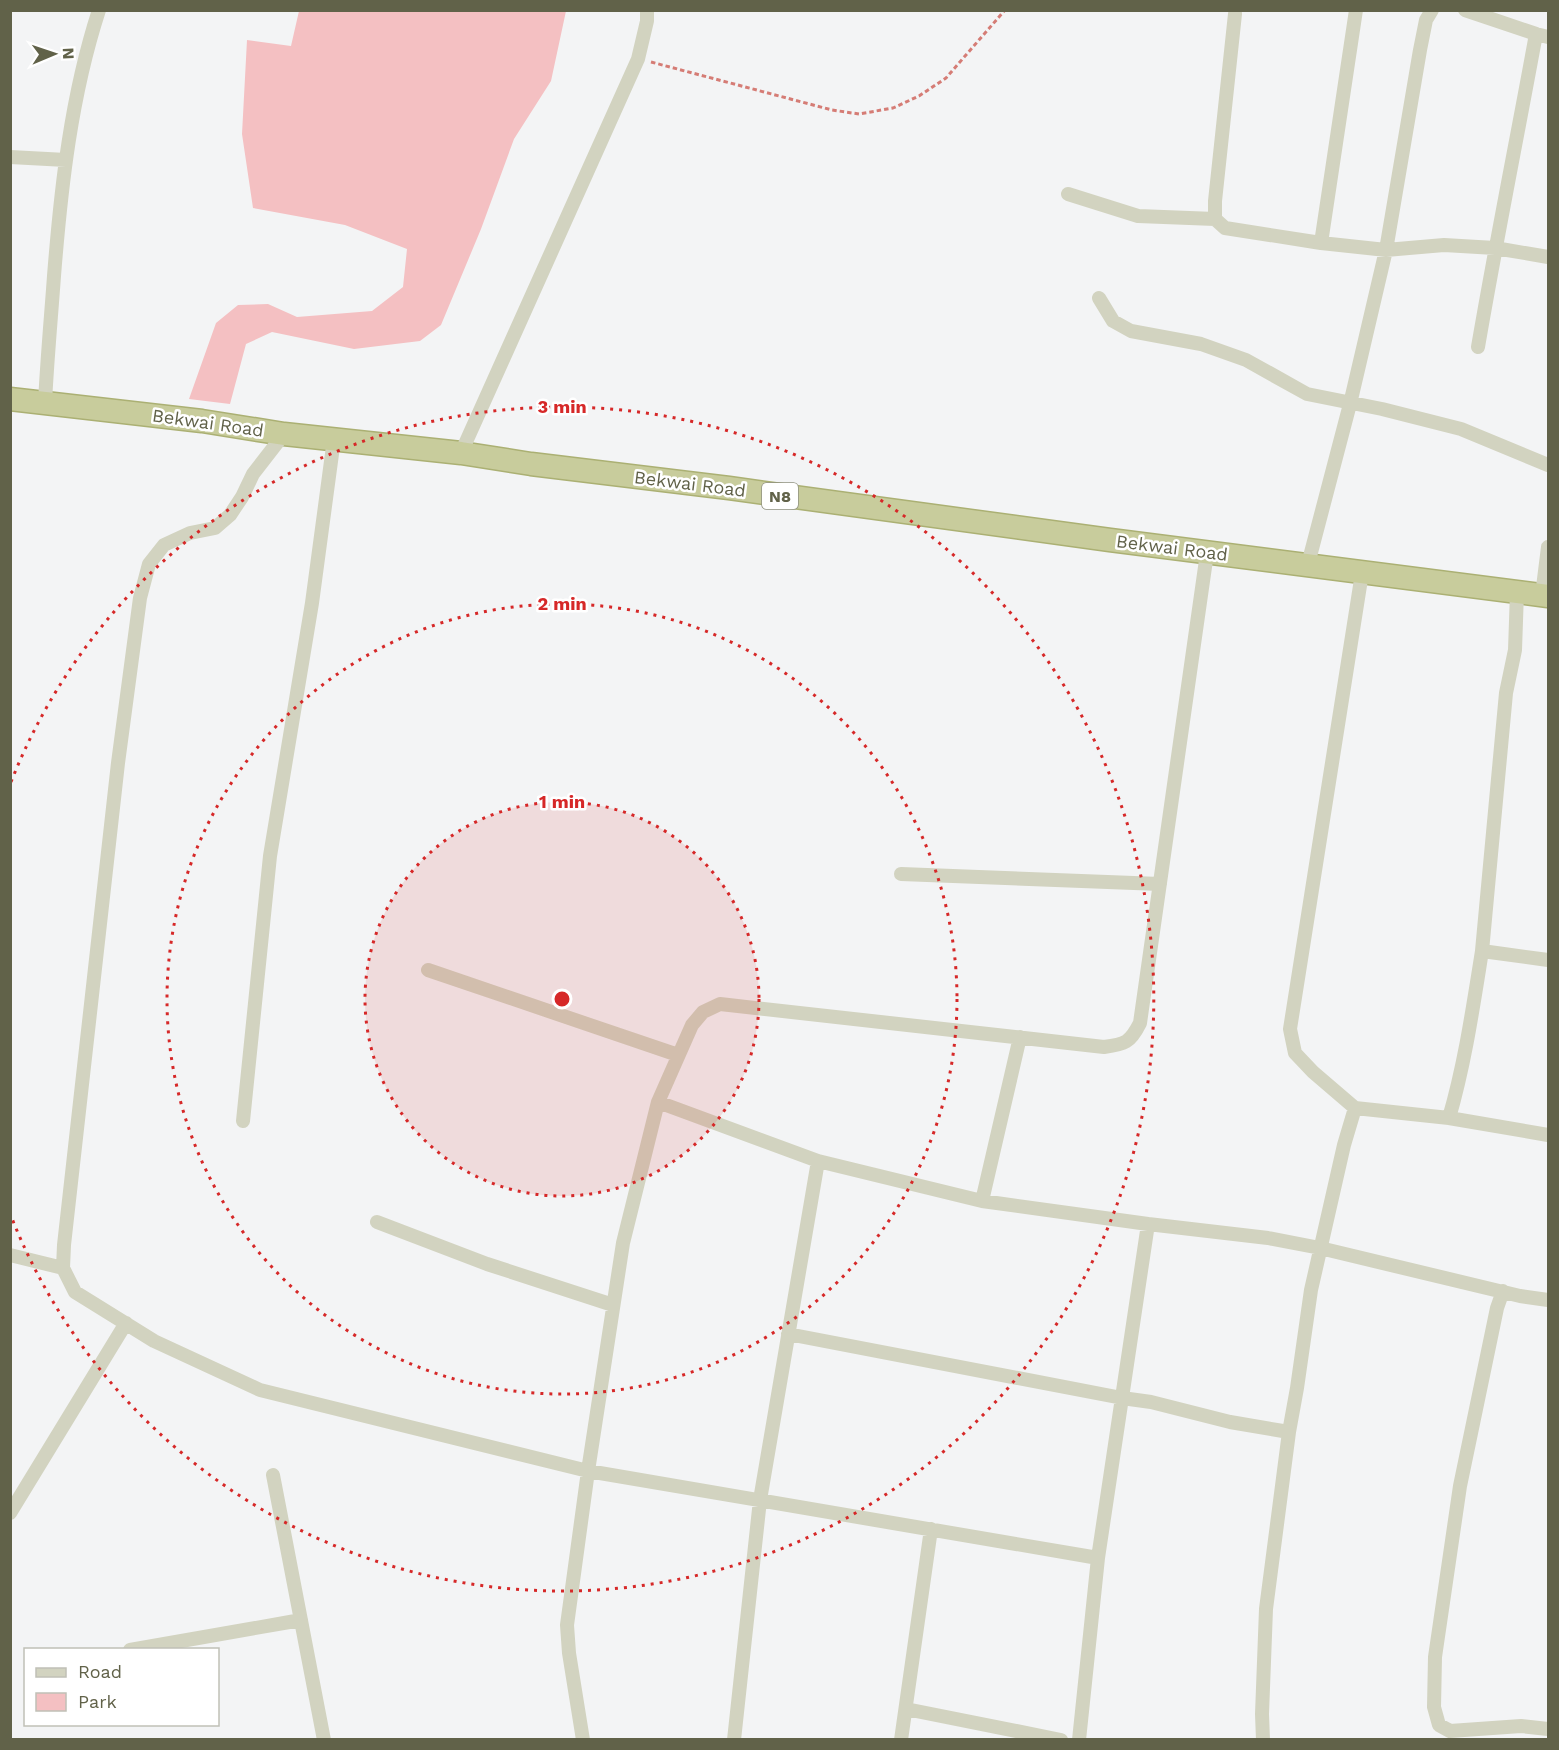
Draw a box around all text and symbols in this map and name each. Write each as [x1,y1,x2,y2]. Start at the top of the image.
north arrow [24,24,84,84]
text: N [59,47,78,60]
text: 3 min [537,396,587,417]
street label: Bekwai Road [151,404,265,441]
street label: Bekwai Road [633,466,747,501]
road number: N8 [762,483,798,509]
street label: Bekwai Road [1115,530,1229,565]
text: 2 min [537,593,587,614]
text: 1 min [539,791,585,812]
centre of rings [552,989,572,1009]
legend [24,1648,219,1726]
text: Road [78,1661,122,1682]
text: Park [78,1691,117,1712]

